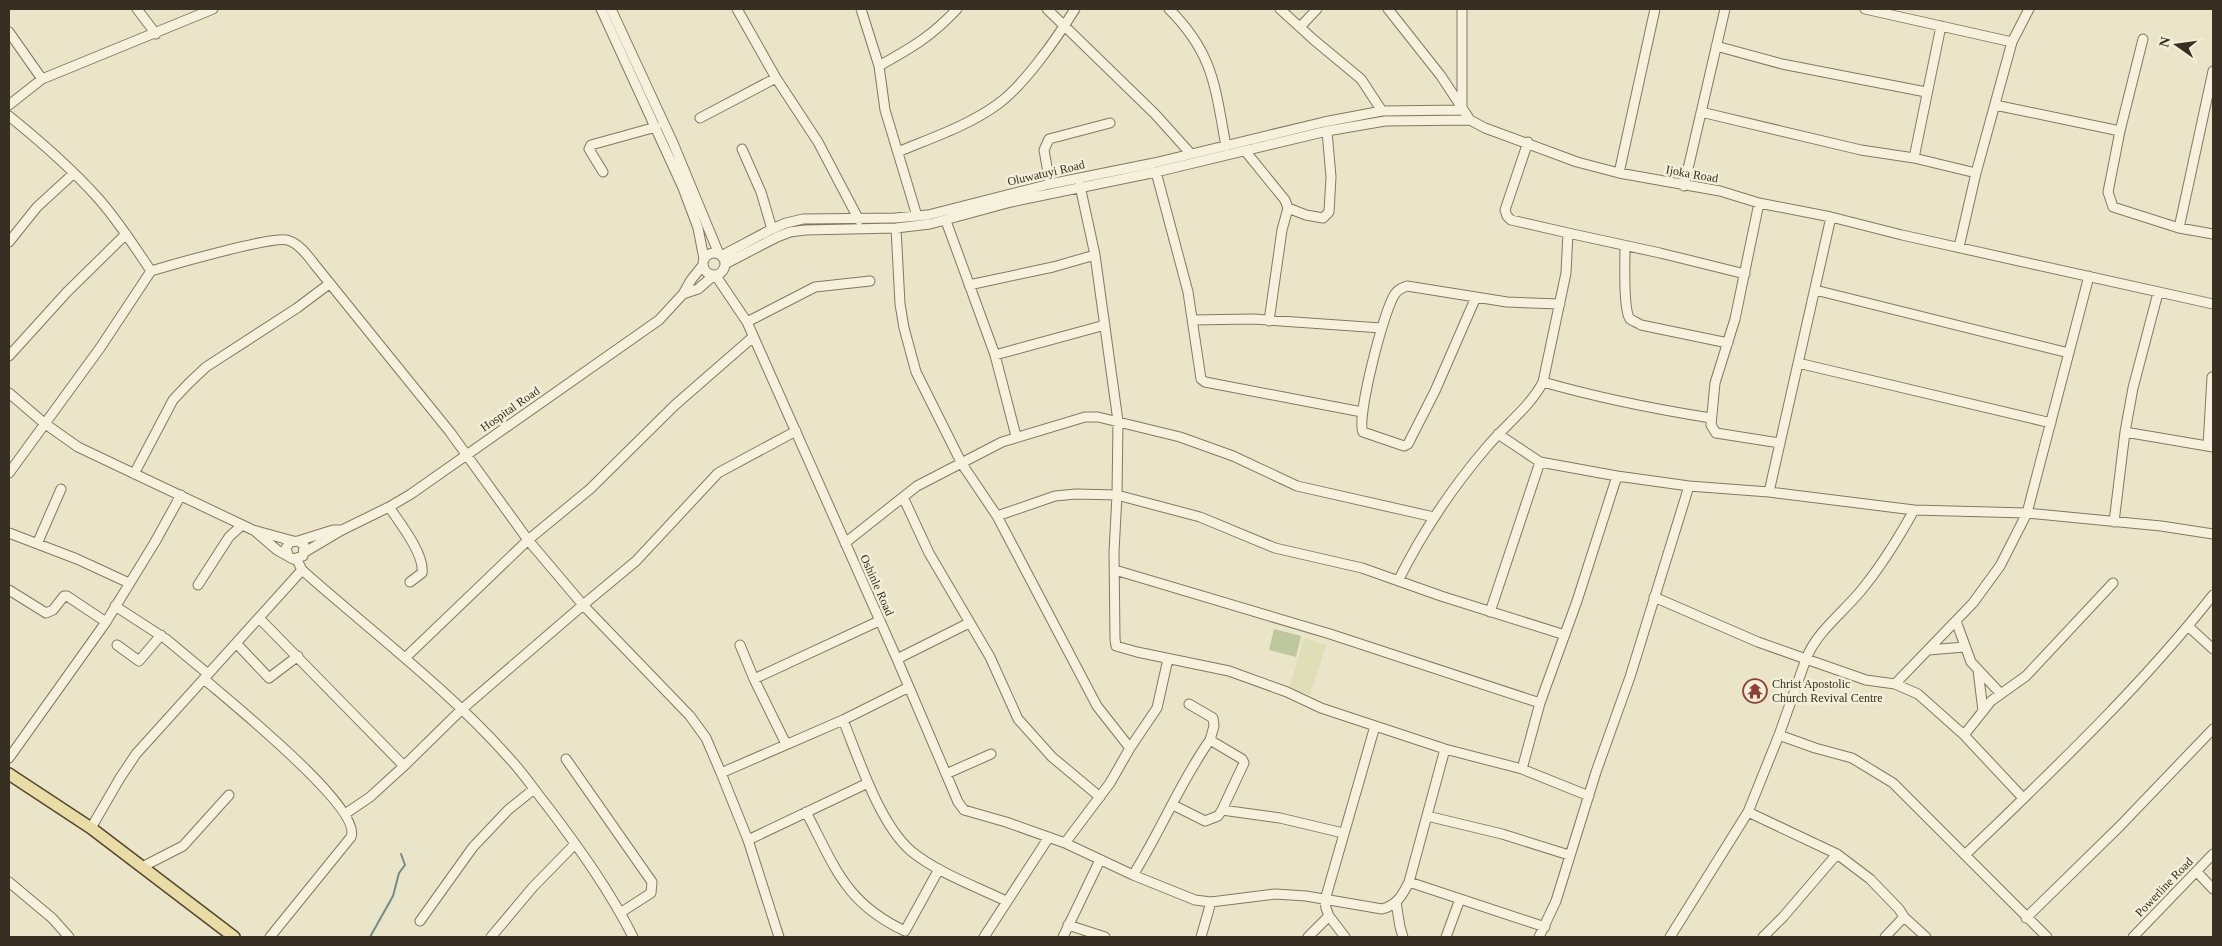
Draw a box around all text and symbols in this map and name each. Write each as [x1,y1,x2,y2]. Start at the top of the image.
north arrow [2152,20,2202,70]
text: N [2156,35,2173,49]
street label: Oluwatuyi Road [1006,157,1086,189]
street label: Ijoka Road [1665,163,1719,185]
street label: Hospital Road [478,383,542,435]
street label: Oshinle Road [857,552,897,618]
place label: Christ Apostolic Church Revival Centre [1772,677,1883,705]
temple icon: Christ Apostolic Church Revival Centre [1742,678,1768,704]
street label: Powerline Road [2132,854,2196,920]

